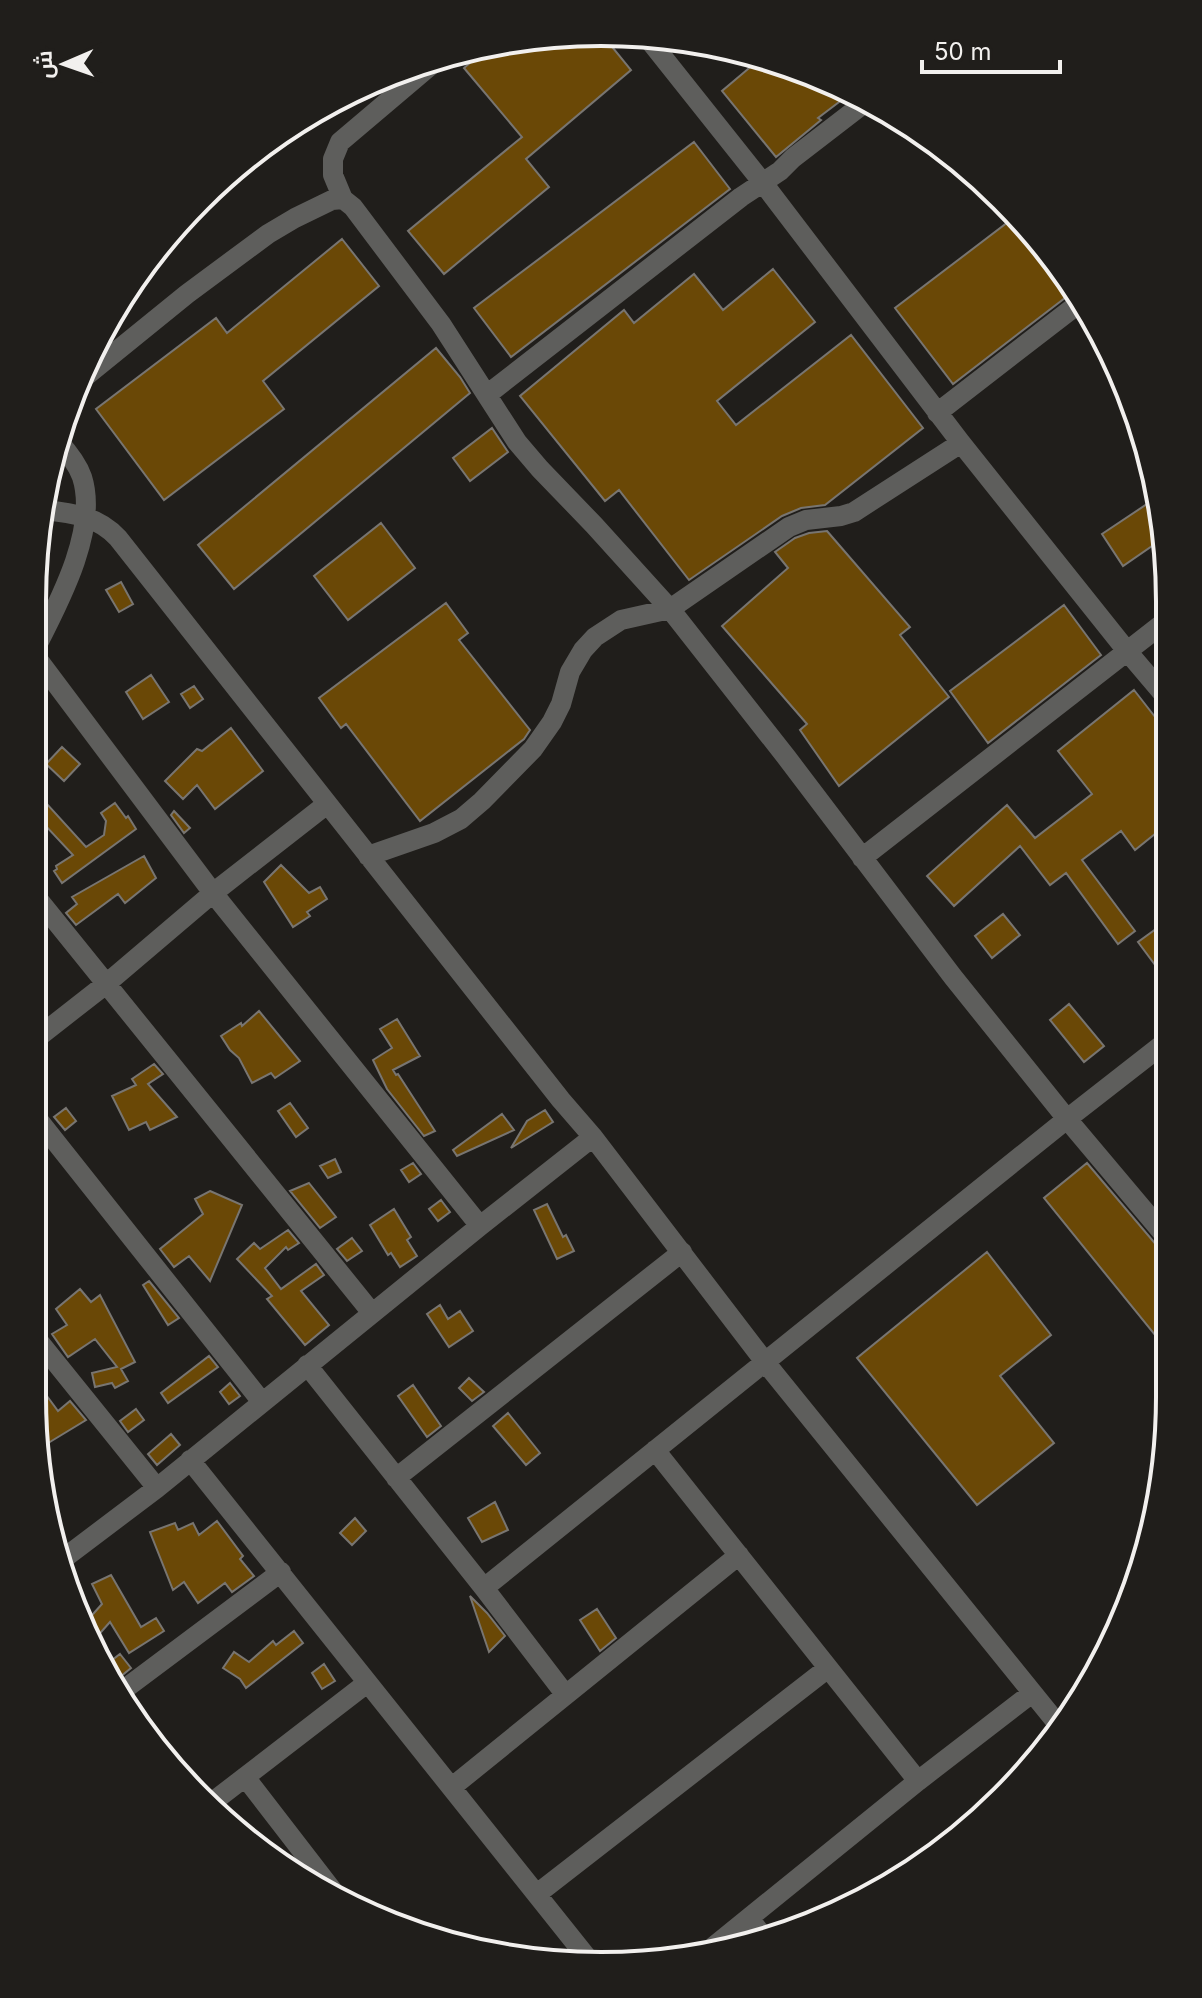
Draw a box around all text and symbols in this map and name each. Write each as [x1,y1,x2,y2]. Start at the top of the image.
north arrow [24,24,104,104]
scale bar [922,24,1060,74]
text: 50 m [934,37,992,66]
text: ش [31,50,58,79]

